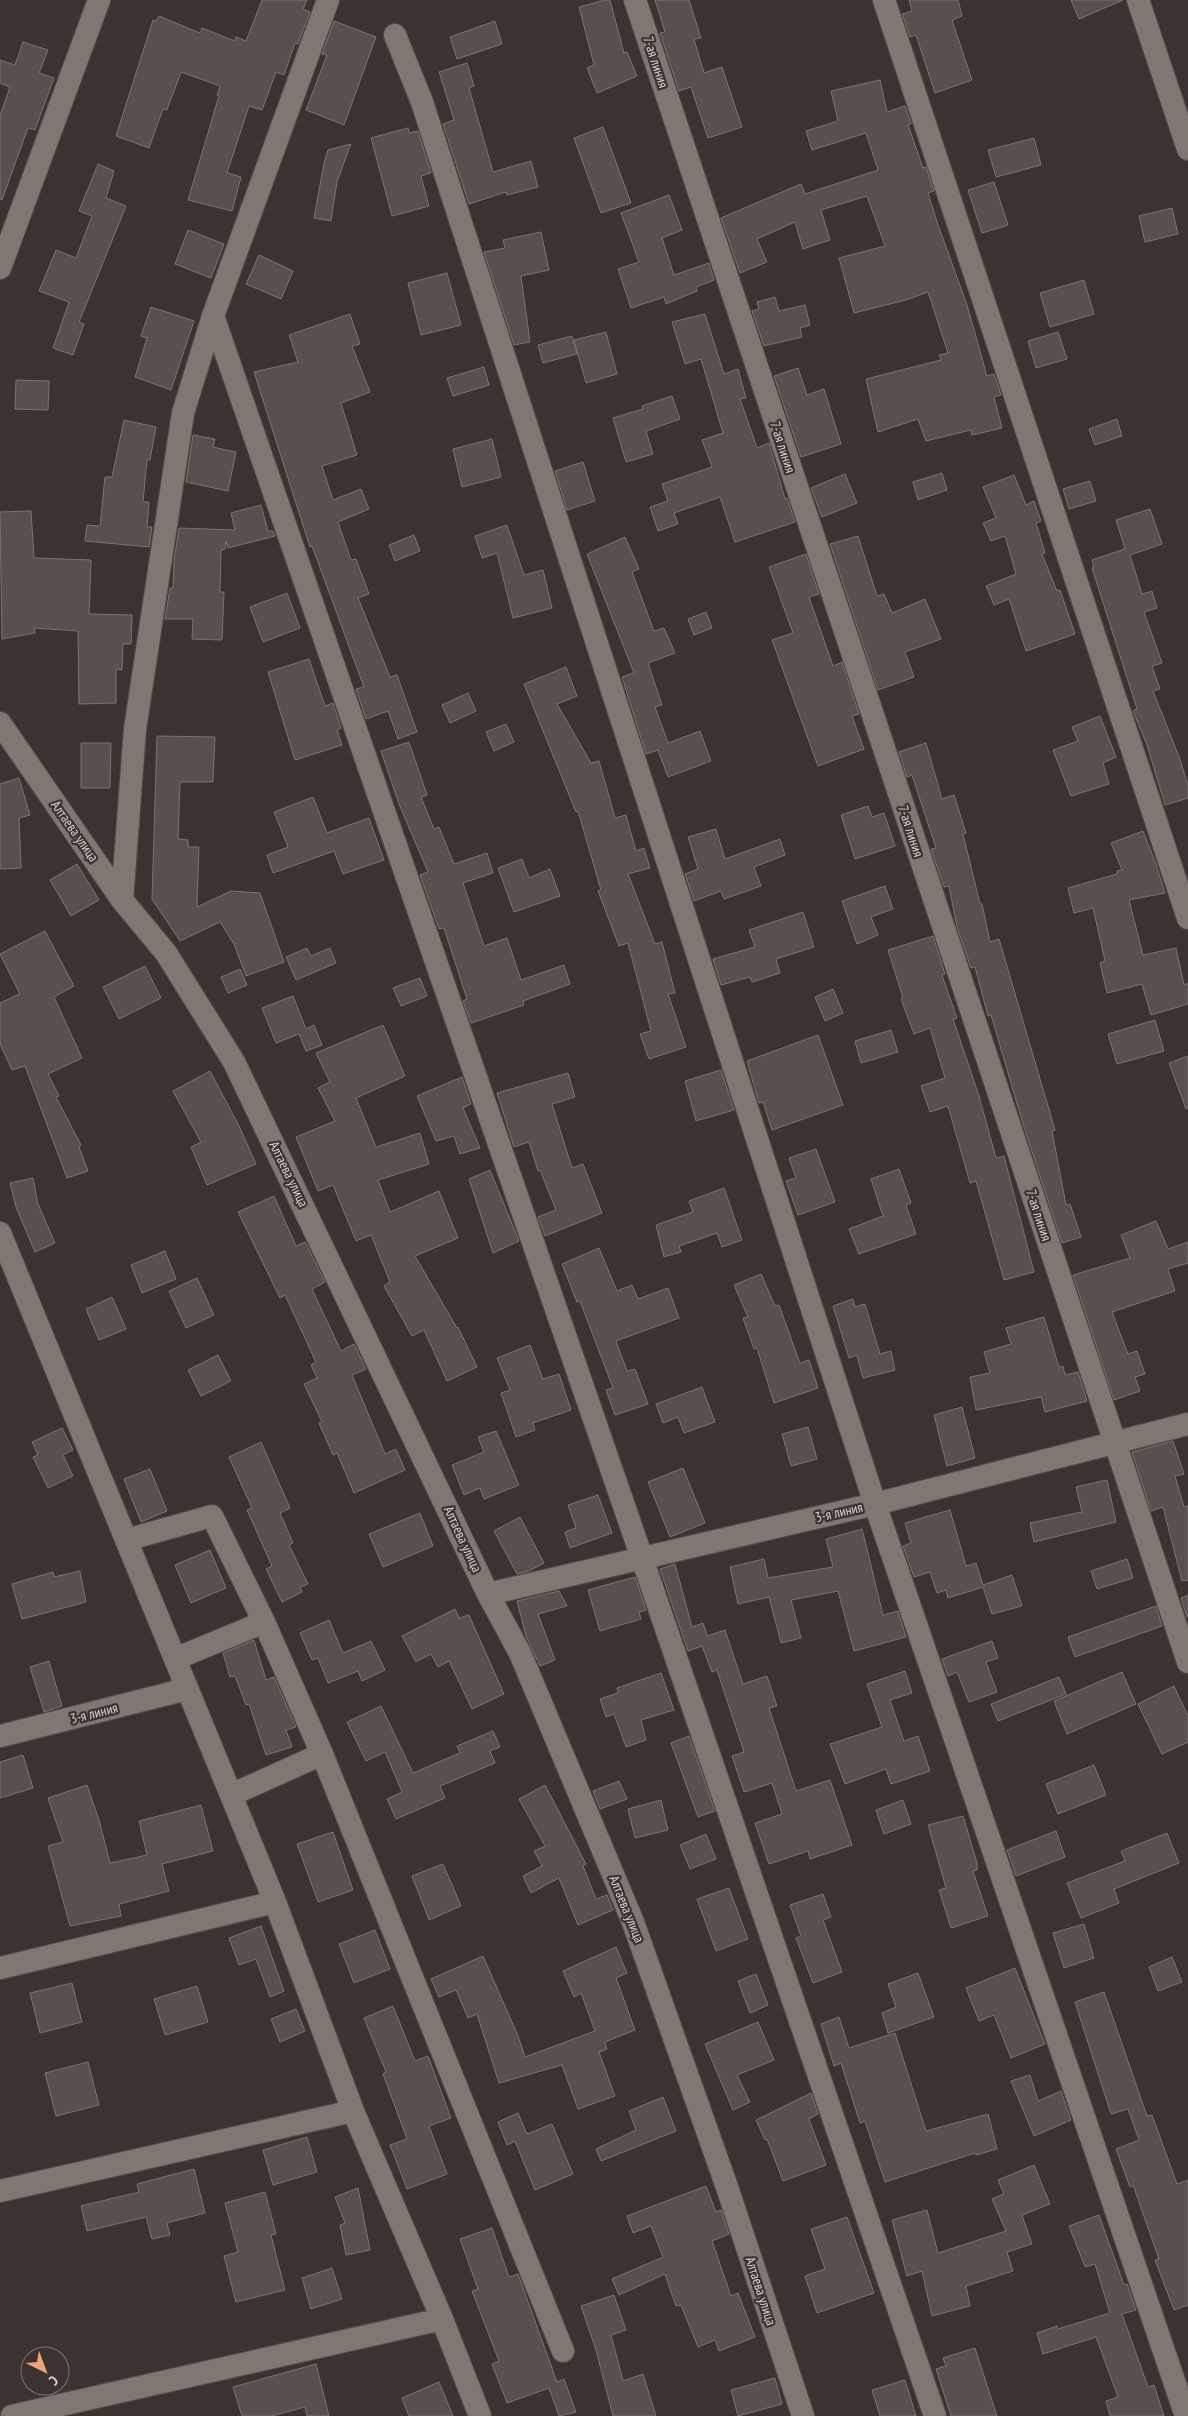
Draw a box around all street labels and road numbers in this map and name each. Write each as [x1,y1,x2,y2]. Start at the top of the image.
street label: 7-ая линия [639,34,673,90]
street label: 7-ая линия [766,419,800,475]
street label: Алтаева улица [47,797,103,865]
street label: 7-ая линия [894,803,928,859]
street label: Алтаева улица [265,1138,313,1210]
street label: 7-ая линия [1022,1187,1056,1243]
street label: 3-я линия [813,1498,865,1526]
street label: Алтаева улица [440,1503,486,1575]
street label: 3-я линия [68,1698,120,1728]
street label: Алтаева улица [605,1873,649,1945]
street label: Алтаева улица [741,2254,781,2328]

